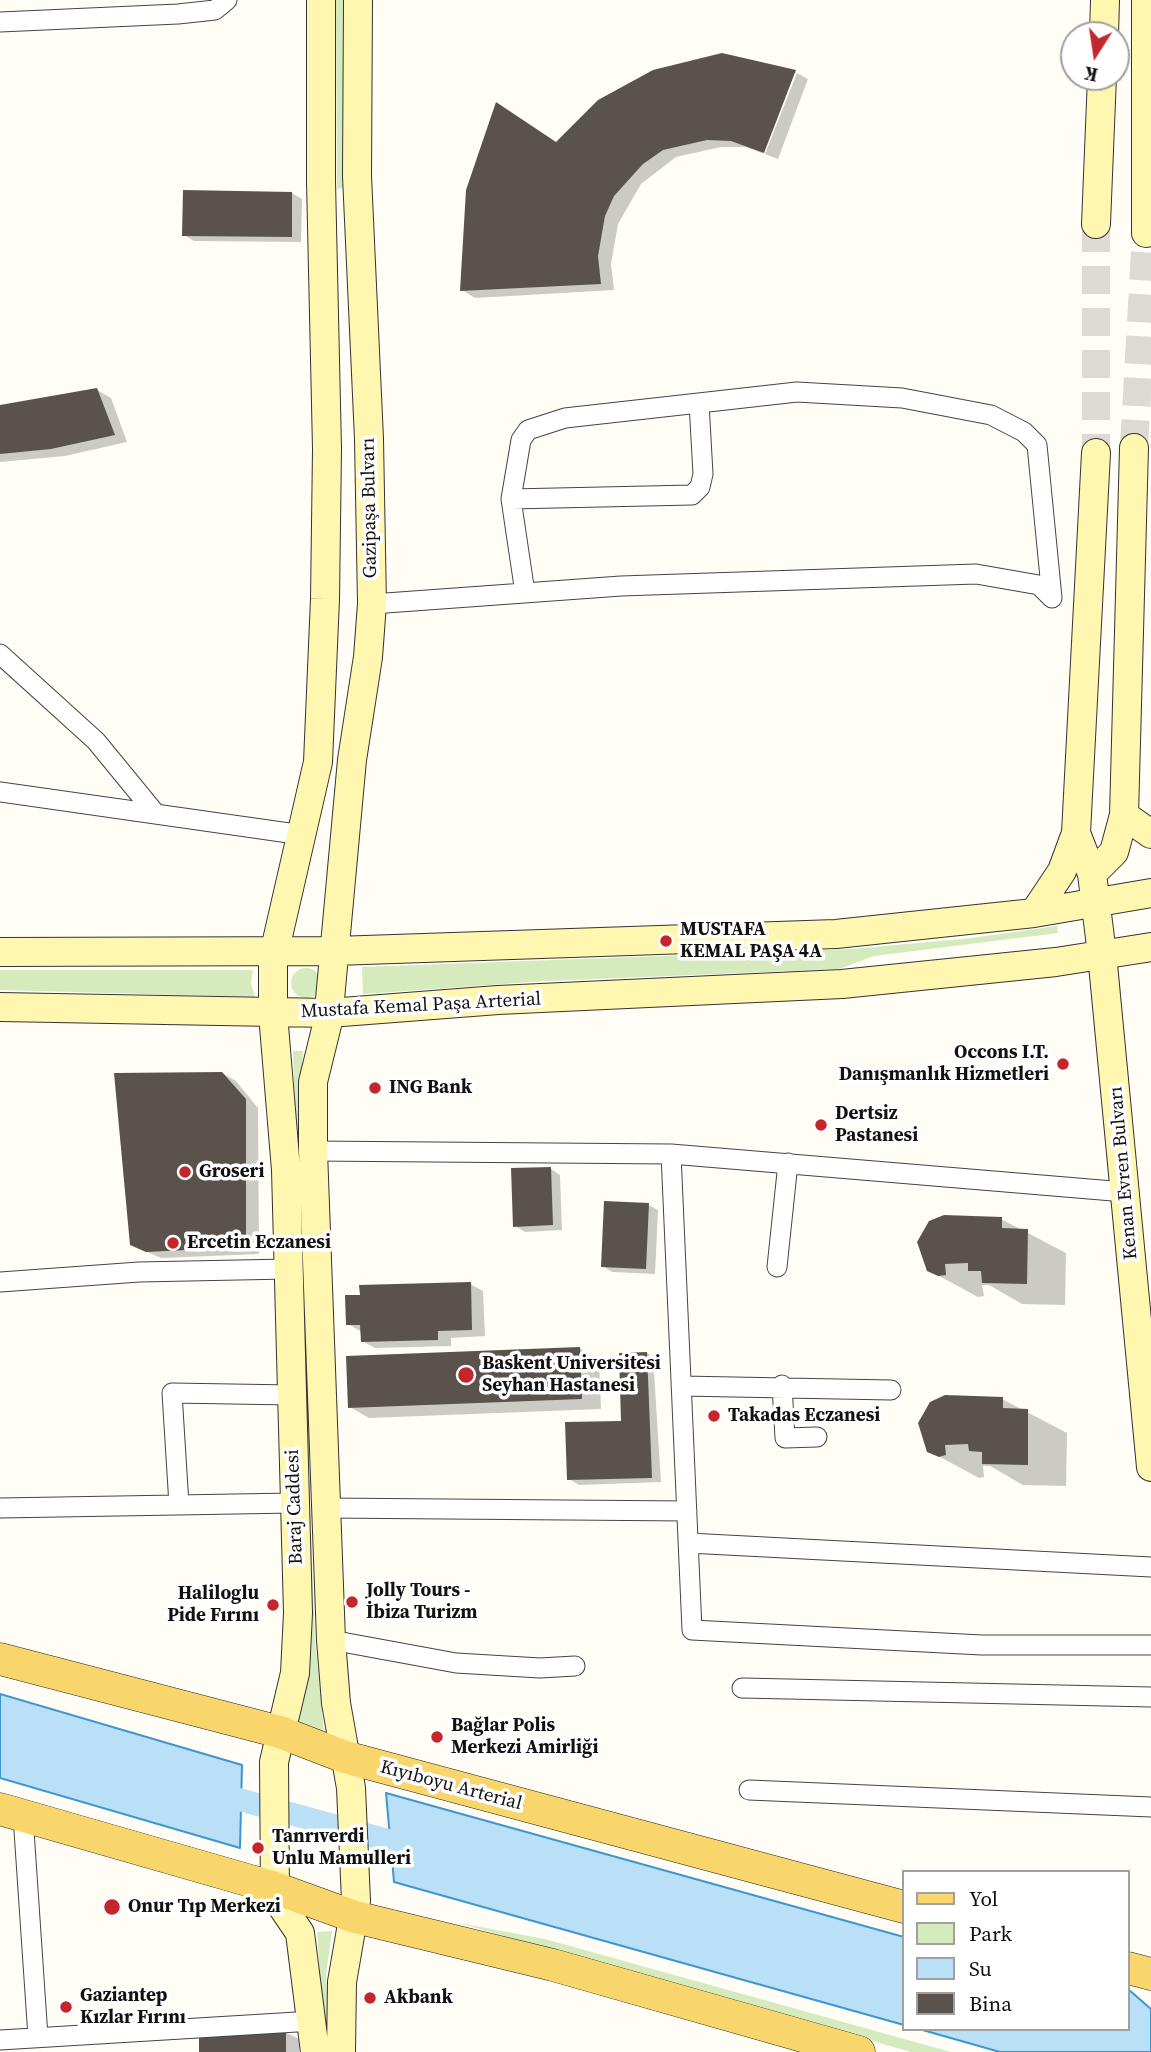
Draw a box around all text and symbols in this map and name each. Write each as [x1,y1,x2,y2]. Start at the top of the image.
north arrow [1060,21,1130,91]
text: K [1082,60,1100,89]
street label: Gazipaşa Bulvarı [357,438,383,578]
place label: MUSTAFA KEMAL PAŞA 4A [680,919,822,963]
marker: MUSTAFA KEMAL PAŞA 4A [658,933,674,949]
street label: Mustafa Kemal Paşa Arterial [300,988,542,1024]
place label: Occons I.T. Danışmanlık Hizmetleri [839,1042,1049,1086]
marker: Occons I.T. Danışmanlık Hizmetleri [1055,1056,1071,1072]
place label: ING Bank [389,1077,472,1099]
marker: ING Bank [367,1080,383,1096]
street label: Kenan Evren Bulvarı [1105,1085,1143,1261]
place label: Dertsiz Pastanesi [835,1103,918,1147]
marker: Dertsiz Pastanesi [813,1117,829,1133]
place label: Groseri [199,1161,264,1183]
marker: Groseri [177,1164,193,1180]
place label: Ercetin Eczanesi [187,1232,331,1254]
marker: Ercetin Eczanesi [165,1235,181,1251]
place label: Baskent Universitesi Seyhan Hastanesi [482,1353,661,1397]
marker: Baskent Universitesi Seyhan Hastanesi [456,1365,476,1385]
place label: Takadas Eczanesi [728,1405,880,1427]
marker: Takadas Eczanesi [706,1408,722,1424]
street label: Baraj Caddesi [282,1449,308,1565]
place label: Jolly Tours - İbiza Turizm [366,1580,477,1624]
place label: Haliloglu Pide Fırını [167,1583,259,1627]
marker: Jolly Tours - İbiza Turizm [344,1594,360,1610]
marker: Haliloglu Pide Fırını [265,1597,281,1613]
place label: Bağlar Polis Merkezi Amirliği [451,1715,598,1759]
marker: Bağlar Polis Merkezi Amirliği [429,1729,445,1745]
street label: Kıyıboyu Arterial [378,1756,524,1816]
place label: Tanrıverdi Unlu Mamulleri [272,1826,411,1870]
marker: Tanrıverdi Unlu Mamulleri [250,1840,266,1856]
legend [902,1870,1130,2031]
text: Yol [969,1884,998,1913]
place label: Onur Tıp Merkezi [128,1896,281,1918]
marker: Onur Tıp Merkezi [102,1897,122,1917]
text: Park [969,1919,1012,1948]
text: Su [969,1954,992,1983]
place label: Gaziantep Kızlar Fırını [80,1985,186,2029]
place label: Akbank [384,1987,453,2009]
text: Bina [969,1989,1012,2018]
marker: Akbank [362,1990,378,2006]
marker: Gaziantep Kızlar Fırını [58,1999,74,2015]

